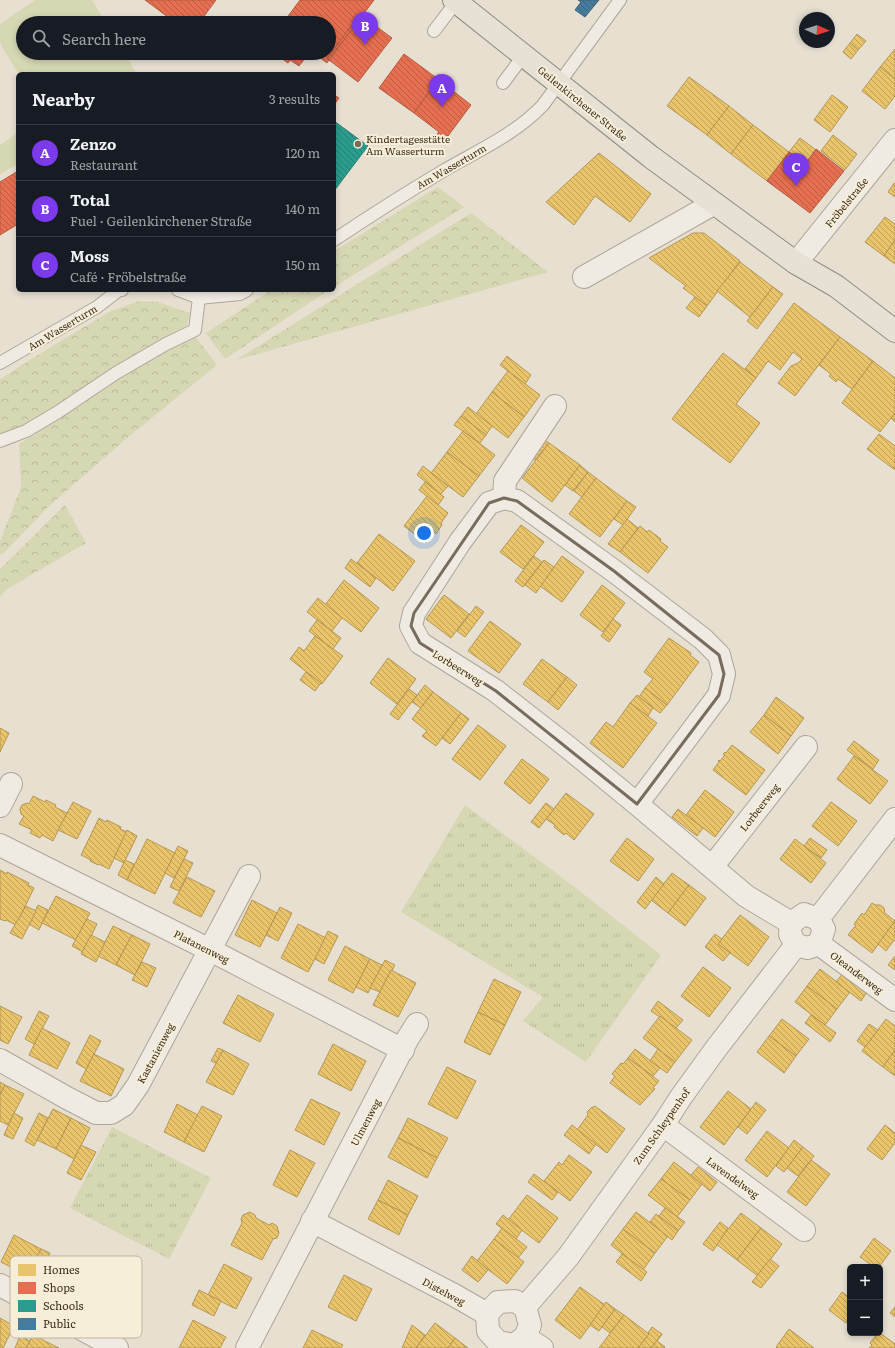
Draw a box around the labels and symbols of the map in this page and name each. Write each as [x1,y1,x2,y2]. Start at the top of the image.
pin: B [352,12,378,45]
north arrow [799,12,835,48]
street label: Geilenkirchener Straße [535,62,631,144]
pin: A [429,74,455,107]
place label: Kindertagesstätte Am Wasserturm [366,131,450,158]
marker: Kindertagesstätte Am Wasserturm [353,139,363,149]
street label: Am Wasserturm [413,140,489,192]
pin: C [783,153,809,186]
street label: Fröbelstraße [821,174,871,230]
street label: Am Wasserturm [25,300,100,354]
your location [414,523,434,543]
street label: Lorbeerweg [430,646,486,689]
street label: Lorbeerweg [736,780,783,834]
street label: Platanenweg [172,926,233,967]
street label: Oleanderweg [827,947,887,997]
street label: Kastanienweg [133,1020,178,1086]
street label: Zum Schleypenhof [629,1084,694,1167]
street label: Ulmenweg [346,1095,384,1148]
street label: Lavendelweg [703,1153,763,1202]
legend [10,1256,142,1338]
text: Homes [43,1261,80,1277]
street label: Distelweg [420,1273,469,1309]
text: Shops [43,1279,75,1295]
text: Schools [43,1297,84,1313]
text: Public [43,1315,76,1331]

